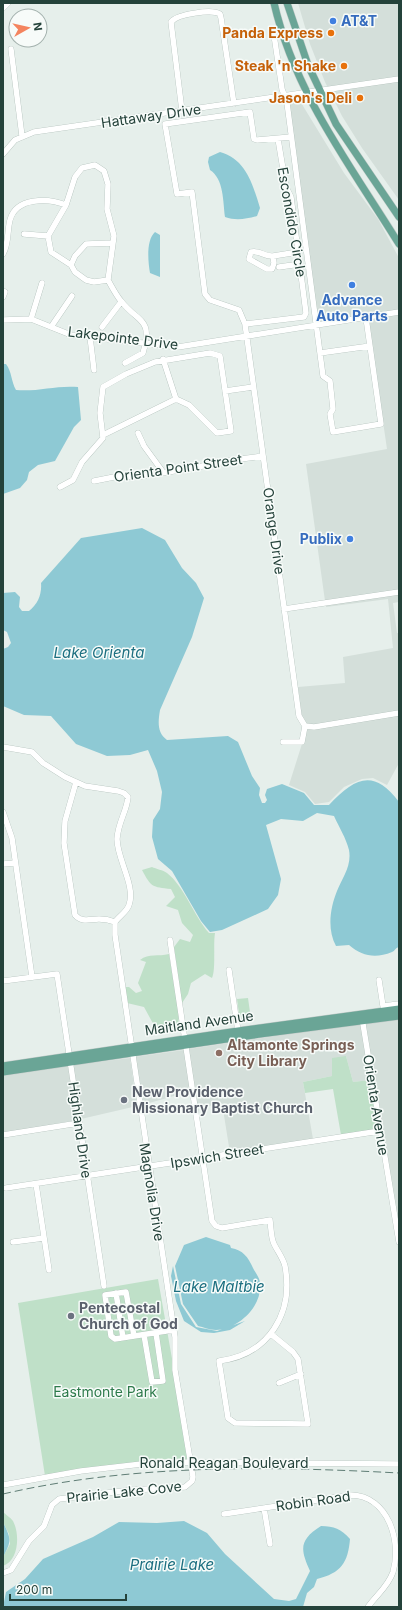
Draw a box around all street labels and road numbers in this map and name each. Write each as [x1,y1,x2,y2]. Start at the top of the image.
street label: Hattaway Drive [100,100,202,131]
street label: Escondido Circle [274,166,311,278]
street label: Lakepointe Drive [67,322,179,353]
street label: Orienta Point Street [113,450,244,485]
street label: Orange Drive [260,486,289,575]
street label: Maitland Avenue [143,1006,254,1039]
street label: Orienta Avenue [360,1053,393,1156]
street label: Highland Drive [65,1081,96,1179]
street label: Ipswich Street [169,1140,265,1171]
street label: Magnolia Drive [136,1142,169,1242]
street label: Ronald Reagan Boulevard [139,1454,309,1471]
street label: Prairie Lake Cove [65,1477,182,1506]
street label: Robin Road [275,1487,351,1514]

